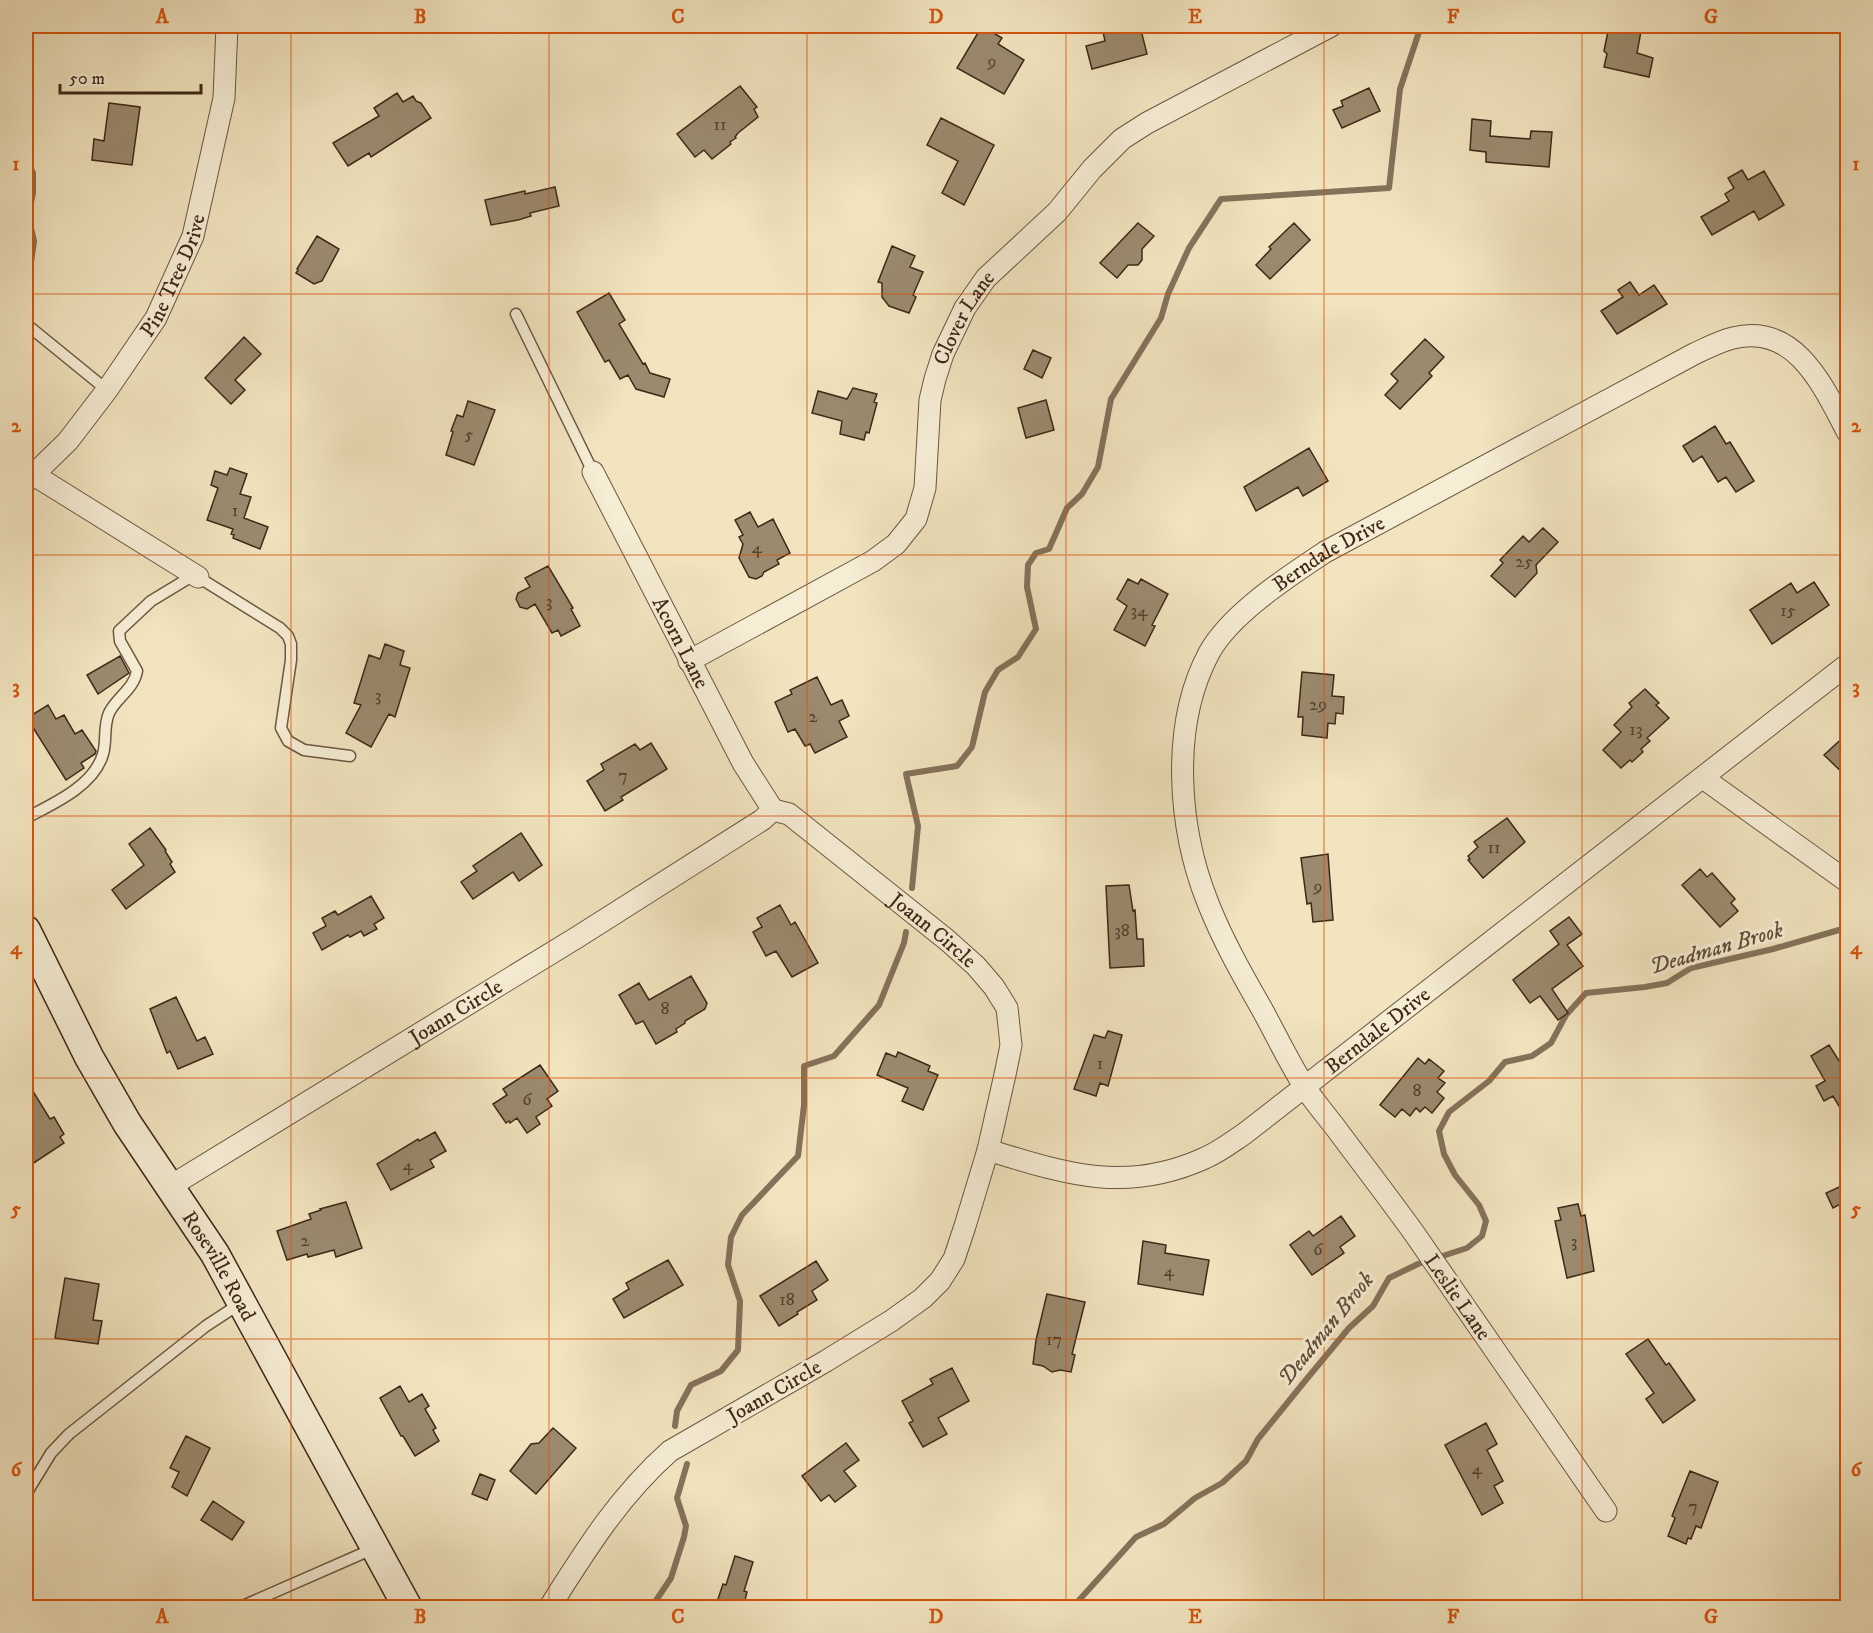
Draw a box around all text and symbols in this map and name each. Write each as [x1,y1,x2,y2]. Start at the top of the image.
text: A [155,5,170,30]
text: B [414,5,426,30]
text: C [671,5,685,30]
text: D [929,5,944,30]
text: E [1188,5,1202,30]
text: F [1447,5,1460,30]
text: G [1704,5,1718,30]
house number: 9 [987,51,996,73]
scale bar [60,57,201,95]
text: 50 m [69,68,105,90]
house number: 11 [713,114,727,136]
text: 1 [12,152,20,177]
text: 1 [1852,152,1860,177]
street label: Pine Tree Drive [135,212,212,342]
street label: Clover Lane [928,265,1000,368]
text: 2 [11,414,22,439]
text: 2 [1851,414,1862,439]
house number: 5 [465,424,474,446]
house number: 1 [232,500,238,522]
street label: Berndale Drive [1268,510,1390,598]
house number: 4 [752,537,763,559]
house number: 25 [1515,551,1533,573]
house number: 3 [546,591,552,613]
street label: Acorn Lane [646,593,715,694]
house number: 34 [1130,600,1148,622]
house number: 15 [1780,600,1796,622]
text: 3 [12,675,20,700]
text: 3 [1852,675,1860,700]
house number: 3 [375,685,381,707]
house number: 29 [1309,694,1327,716]
house number: 2 [809,706,818,728]
house number: 13 [1629,719,1643,741]
house number: 7 [618,765,628,787]
house number: 11 [1487,837,1501,859]
house number: 9 [1313,876,1322,898]
street label: Joann Circle [883,886,982,974]
water label: Deadman Brook [1647,916,1787,980]
house number: 38 [1114,920,1130,942]
text: 4 [10,936,23,961]
text: 4 [1850,936,1863,961]
street label: Joann Circle [403,974,508,1052]
street label: Berndale Drive [1320,982,1436,1080]
house number: 8 [660,998,670,1020]
house number: 1 [1097,1053,1103,1075]
house number: 8 [1412,1080,1422,1102]
house number: 6 [522,1089,532,1111]
house number: 4 [403,1154,414,1176]
text: 5 [10,1197,21,1222]
text: 5 [1850,1197,1861,1222]
street label: Roseville Road [176,1206,261,1326]
house number: 2 [301,1230,310,1252]
house number: 3 [1571,1231,1577,1253]
house number: 6 [1313,1239,1323,1261]
street label: Leslie Lane [1418,1249,1497,1346]
house number: 4 [1164,1260,1175,1282]
water label: Deadman Brook [1272,1266,1380,1391]
house number: 18 [779,1289,795,1311]
house number: 17 [1046,1329,1062,1351]
street label: Joann Circle [721,1354,827,1430]
text: 6 [11,1458,23,1483]
house number: 4 [1472,1458,1483,1480]
text: 6 [1851,1458,1863,1483]
house number: 7 [1688,1496,1698,1518]
text: A [155,1605,170,1630]
text: B [414,1605,426,1630]
text: C [671,1605,685,1630]
text: D [929,1605,944,1630]
text: E [1188,1605,1202,1630]
text: F [1447,1605,1460,1630]
text: G [1704,1605,1718,1630]

